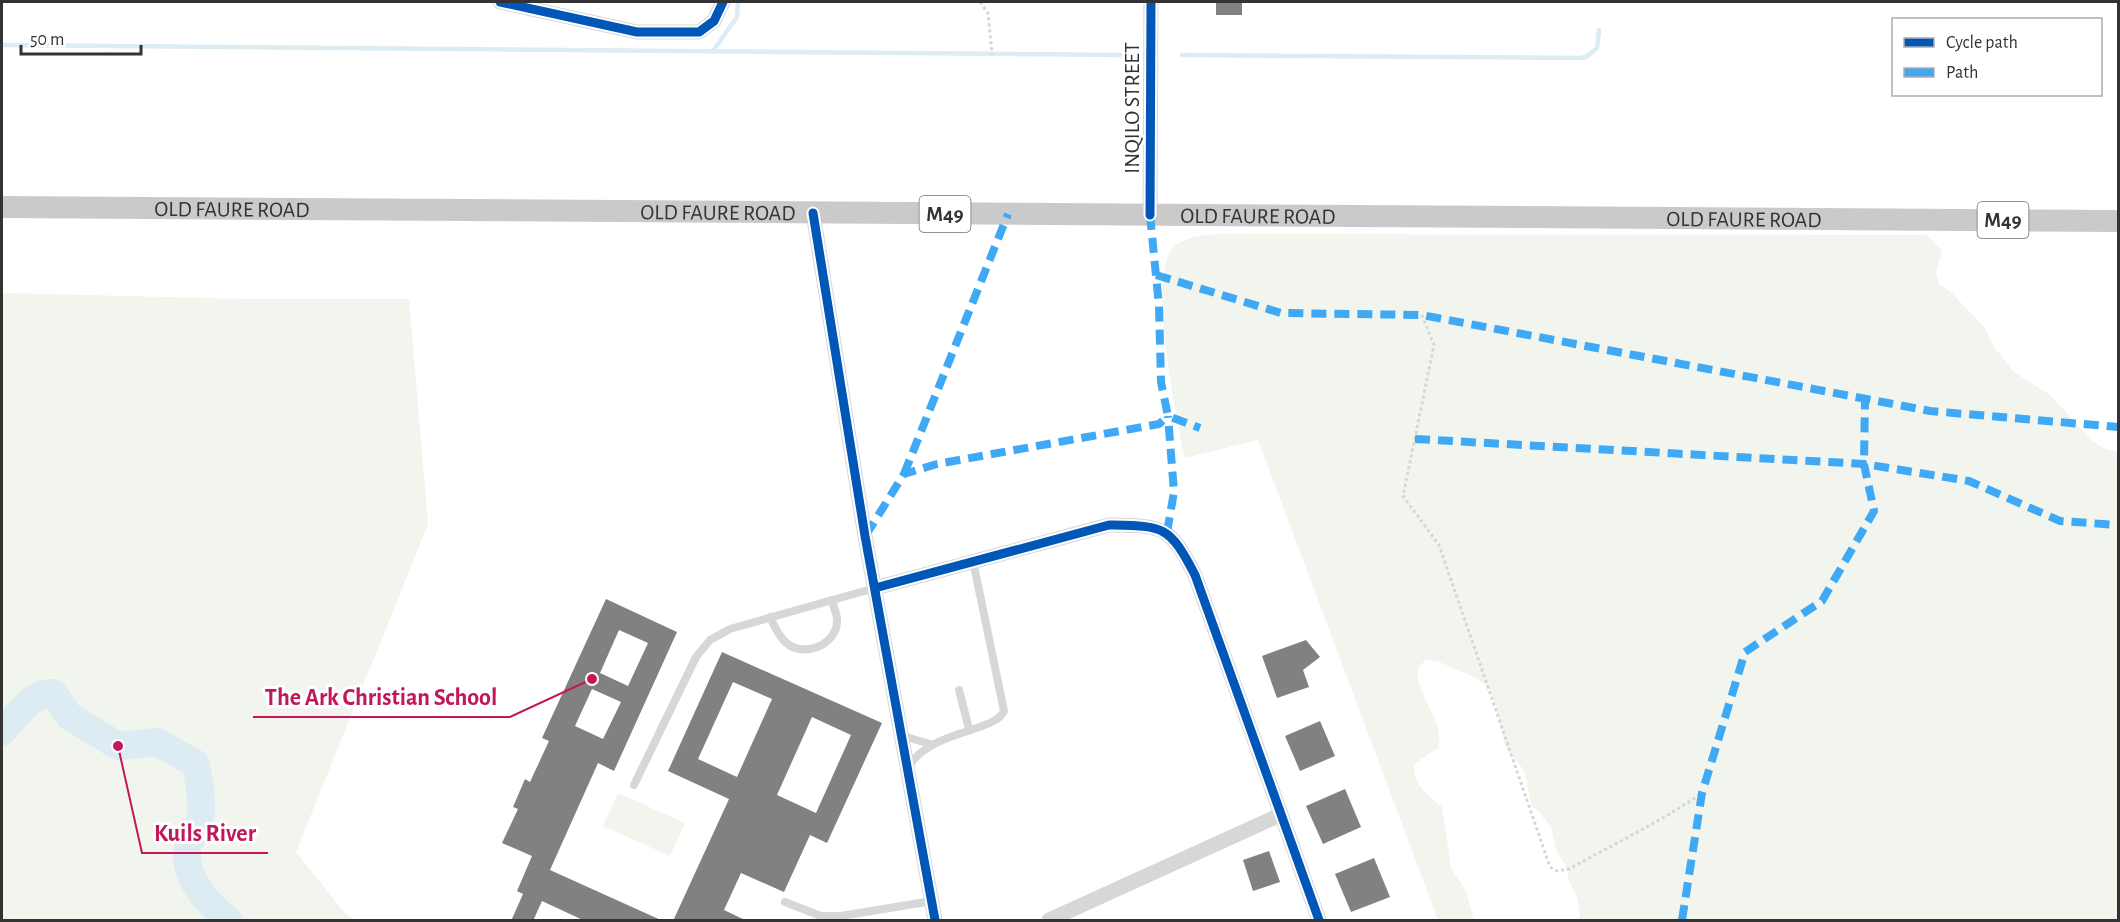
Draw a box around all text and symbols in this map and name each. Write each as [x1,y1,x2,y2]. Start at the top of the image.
scale bar [21,18,141,56]
legend [1892,18,2102,96]
text: 50 m [30,31,64,49]
text: Cycle path [1946,34,2018,52]
street label: INQILO STREET [1121,42,1143,174]
text: Path [1946,64,1978,82]
road number: M49 [920,196,970,232]
street label: OLD FAURE ROAD [154,198,310,221]
street label: OLD FAURE ROAD [640,201,796,224]
road number: M49 [1978,202,2028,238]
street label: OLD FAURE ROAD [1180,205,1336,228]
street label: OLD FAURE ROAD [1666,208,1822,231]
callout: The Ark Christian School [253,675,510,717]
text: The Ark Christian School [265,686,497,710]
callout: Kuils River [142,811,268,853]
text: Kuils River [154,822,257,846]

